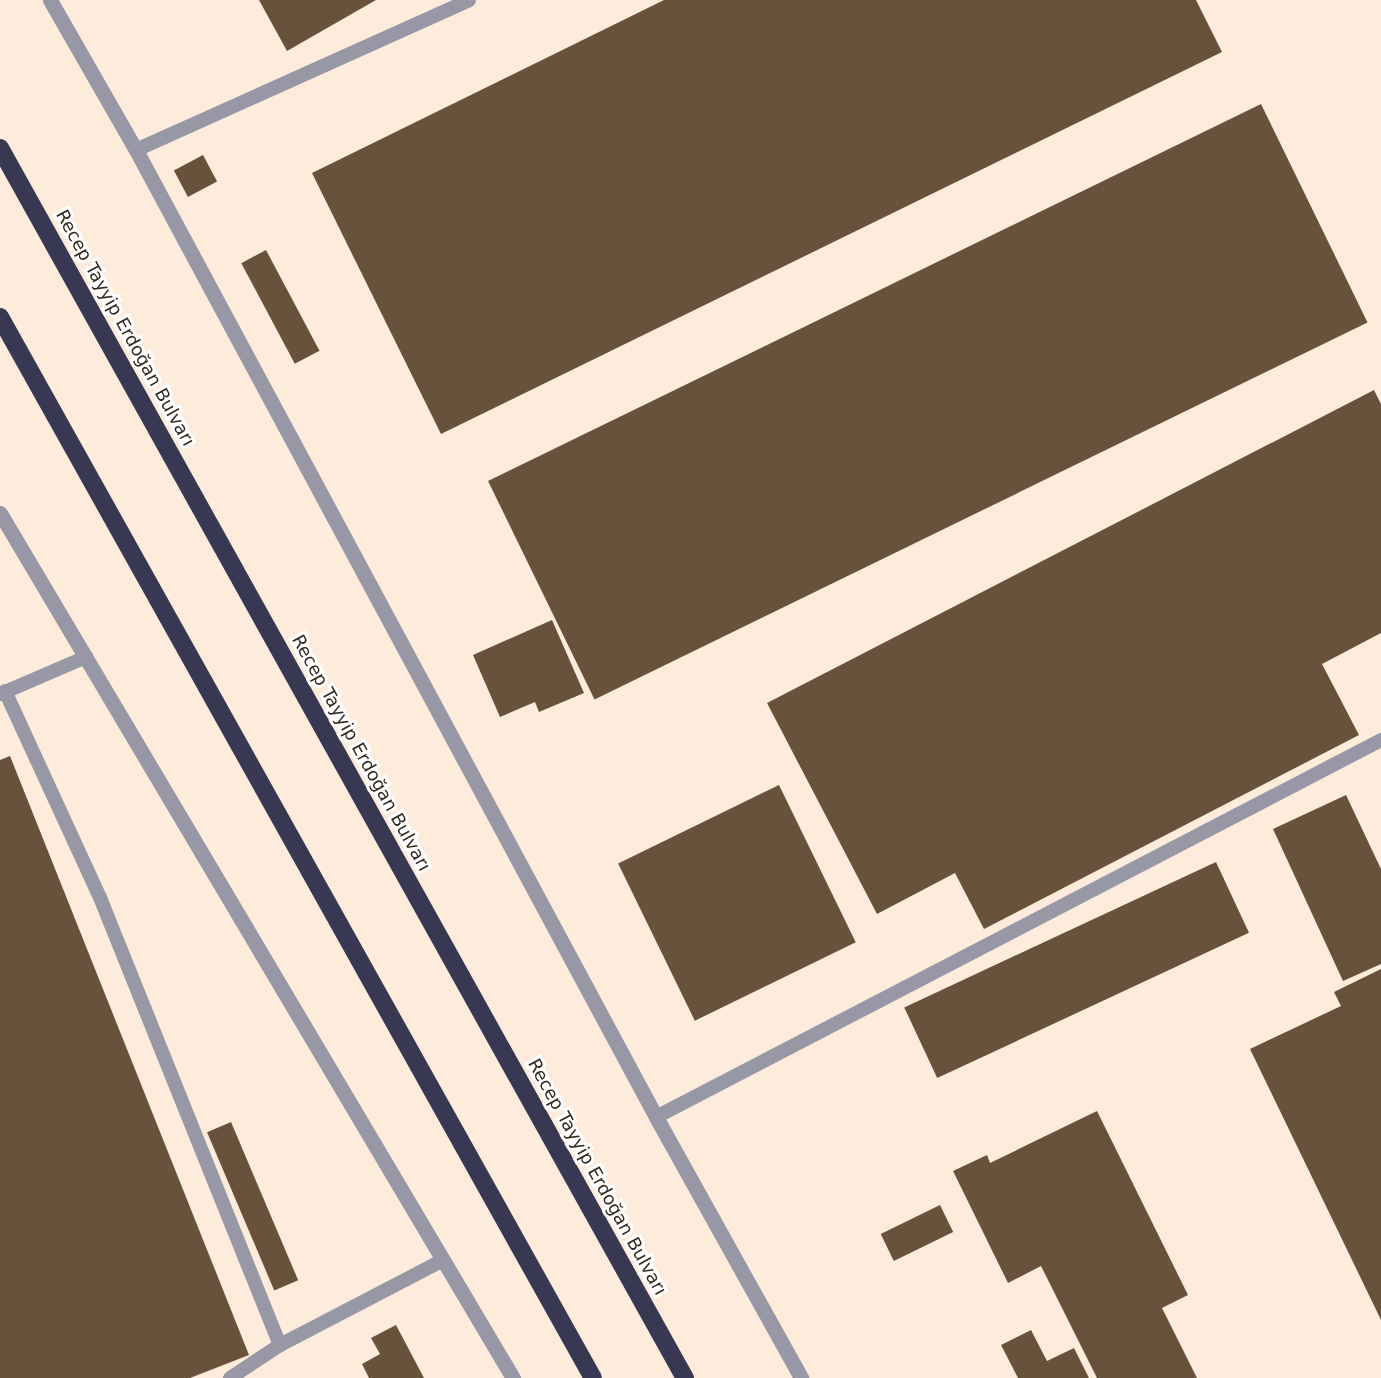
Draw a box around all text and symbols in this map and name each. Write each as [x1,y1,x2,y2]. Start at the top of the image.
street label: Recep Tayyip Erdoğan Bulvarı [51,206,199,450]
street label: Recep Tayyip Erdoğan Bulvarı [287,631,435,875]
street label: Recep Tayyip Erdoğan Bulvarı [523,1055,671,1299]

